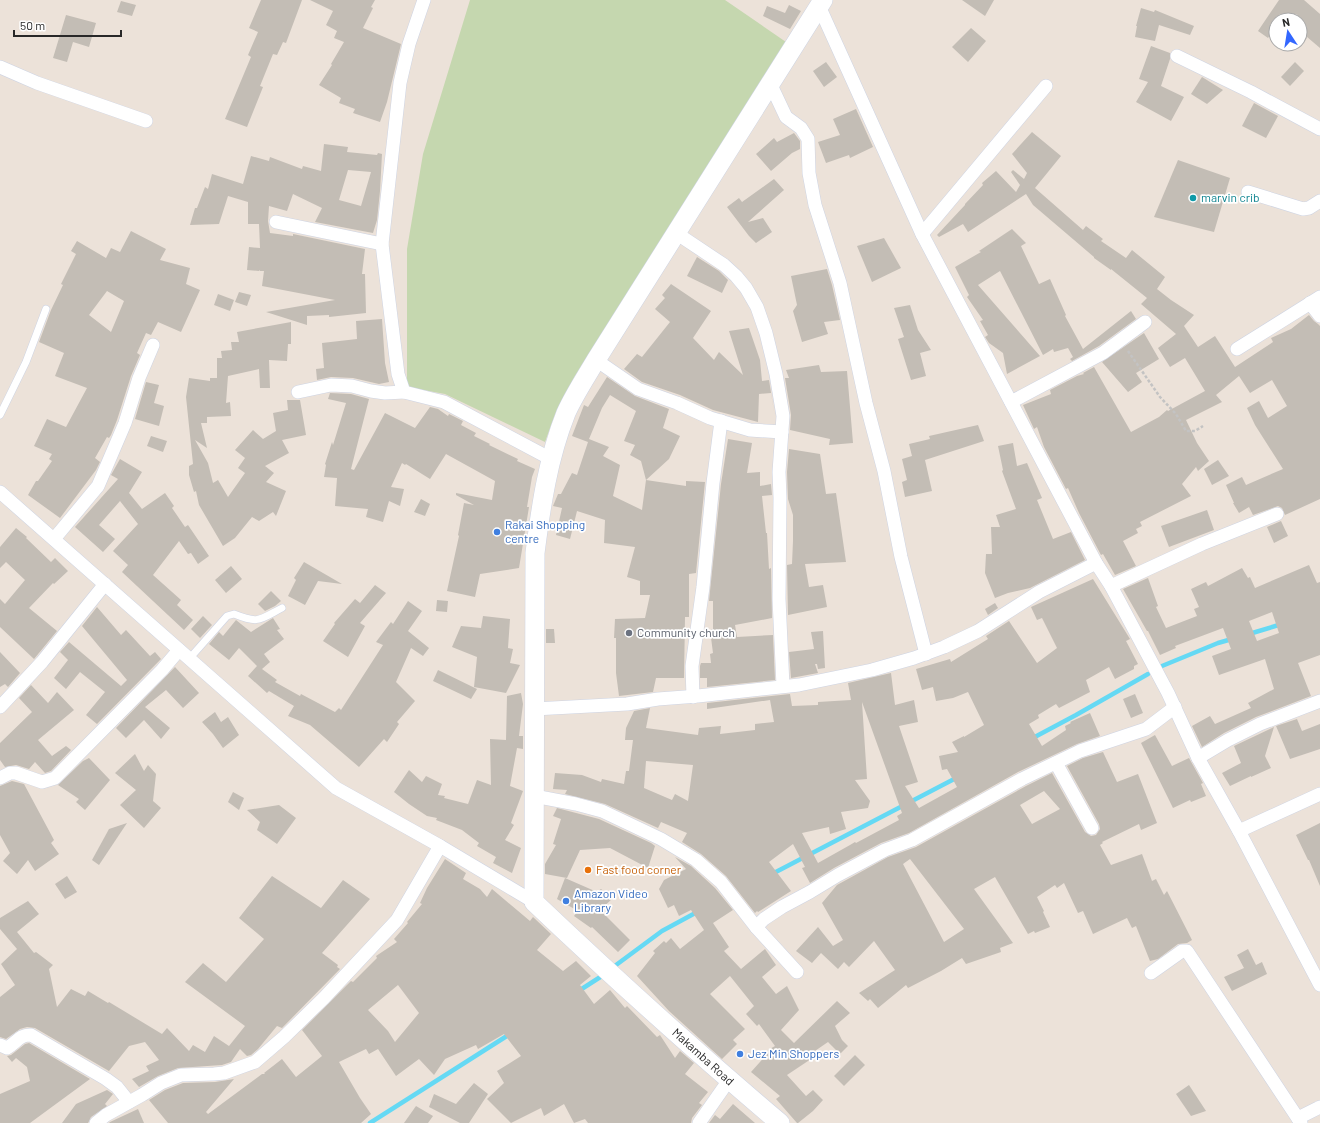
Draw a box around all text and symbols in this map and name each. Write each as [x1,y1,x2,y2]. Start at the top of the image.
scale bar [14,12,121,38]
north arrow [1268,12,1308,52]
text: N [1281,15,1291,29]
text: 50 m [20,18,45,32]
place label: marvin crib [1201,190,1260,204]
marker: marvin crib [1188,193,1198,203]
place label: Rakai Shopping centre [505,517,585,545]
marker: Rakai Shopping centre [492,527,502,537]
place label: Community church [637,625,735,639]
marker: Community church [624,628,634,638]
place label: Fast food corner [596,862,682,876]
marker: Fast food corner [583,865,593,875]
place label: Amazon Video Library [574,886,648,914]
marker: Amazon Video Library [561,896,571,906]
street label: Makamba Road [670,1025,737,1088]
place label: Jez Min Shoppers [748,1046,839,1060]
marker: Jez Min Shoppers [735,1049,745,1059]

